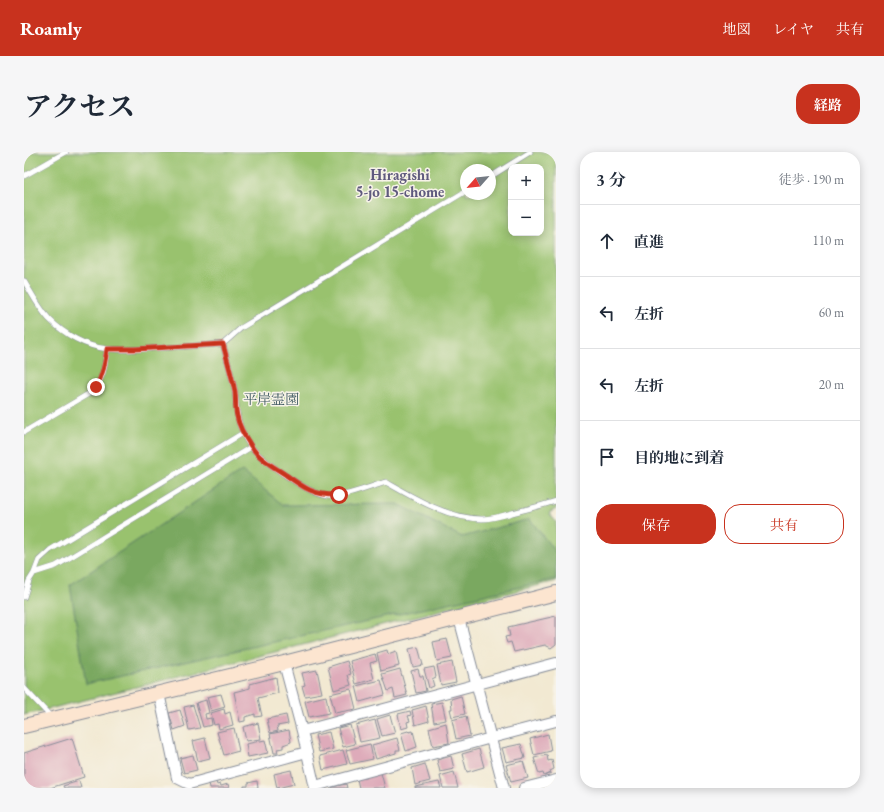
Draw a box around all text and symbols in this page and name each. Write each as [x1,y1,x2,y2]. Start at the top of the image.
text: Roamly [20,16,82,41]
text: 地図 [723,20,751,38]
text: レイヤ [773,20,814,38]
text: 共有 [836,20,864,38]
button: 経路 [796,84,860,124]
text: アクセス [24,88,135,124]
north arrow [460,164,496,200]
map controls [508,164,544,236]
button: + [508,164,544,200]
district label: Hiragishi 5-jo 15-chome [356,165,444,201]
text: 3 分 [596,169,626,191]
text: 徒歩 · 190 m [779,171,844,188]
button: − [508,200,544,236]
icon: ahead [596,230,618,252]
text: 直進 [634,232,664,251]
text: 110 m [813,232,844,249]
icon: left [596,302,618,324]
text: 左折 [634,304,664,323]
text: 60 m [819,304,844,321]
icon: left [596,374,618,396]
text: 左折 [634,376,664,395]
text: 20 m [819,376,844,393]
route end [87,378,105,396]
park label: 平岸霊園 [243,390,299,408]
icon: arrive [596,446,618,468]
text: 目的地に到着 [634,448,724,467]
route start [330,486,348,504]
button: 保存 [596,504,716,544]
button: 共有 [724,504,844,544]

